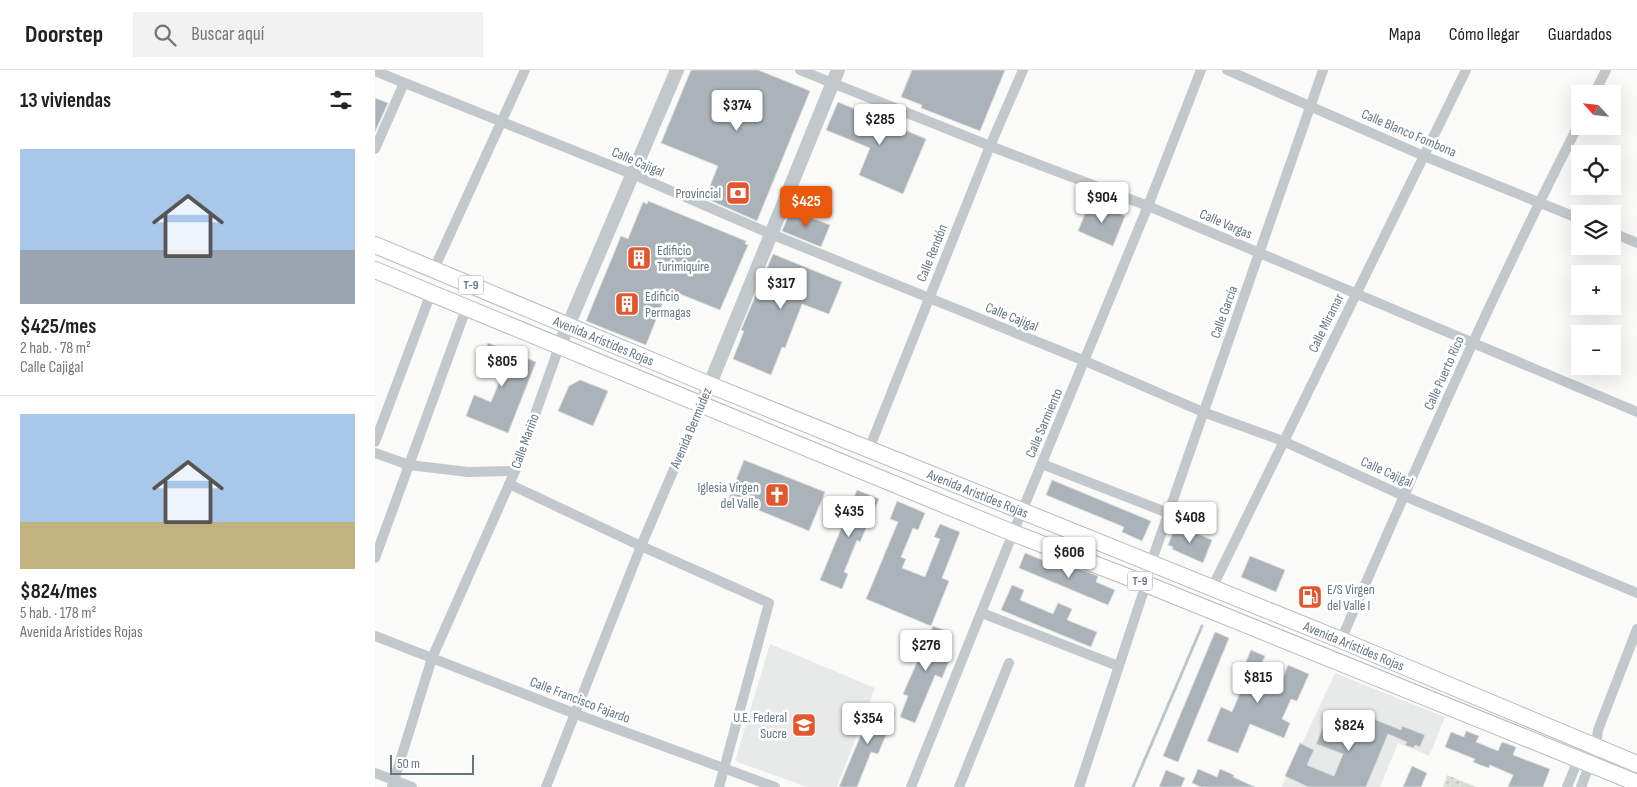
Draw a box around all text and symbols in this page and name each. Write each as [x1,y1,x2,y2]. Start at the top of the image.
search box [133,12,483,57]
text: Doorstep [25,20,103,49]
icon: search [151,21,179,49]
text: Buscar aquí [191,23,264,46]
text: Mapa [1389,24,1421,45]
text: Cómo llegar [1449,24,1520,45]
text: Guardados [1548,24,1612,45]
north arrow [1571,85,1621,135]
map controls [1571,85,1621,375]
icon: filters [327,86,355,114]
text: 13 viviendas [20,88,111,113]
pin: $374 [707,90,767,132]
text: $374 [723,96,751,115]
pin: $285 [850,104,910,146]
street label: Calle Blanco Fombona [1359,105,1459,161]
text: $285 [865,110,895,129]
street label: Calle Cajigal [609,143,667,181]
button: locate [1571,145,1621,195]
bank icon: Provincial [725,180,751,206]
icon: home [143,181,233,271]
pin: $904 [1072,182,1132,224]
place label: Provincial [675,185,721,202]
pin: $425 [776,186,836,228]
text: $904 [1087,188,1117,207]
text: $425 [791,192,821,211]
street label: Calle Vargas [1197,205,1255,243]
button: layers [1571,205,1621,255]
street label: Calle Rendón [913,222,951,284]
place label: Edificio Turimiquire [657,242,709,275]
building icon: Edificio Turimiquire [626,245,652,271]
button: + [1571,265,1621,315]
pin: $317 [751,268,811,310]
text: $317 [767,274,795,293]
road number: T-9 [459,276,483,294]
street label: Calle García [1207,283,1241,341]
place label: Edificio Permagas [645,288,691,321]
building icon: Edificio Permagas [614,291,640,317]
street label: Calle Miramar [1304,291,1348,355]
street label: Calle Cajigal [983,299,1041,335]
street label: Avenida Arístides Rojas [550,312,657,369]
text: $425/mes [20,314,96,339]
button: − [1571,325,1621,375]
street label: Calle Puerto Rico [1420,333,1468,413]
text: 2 hab. · 78 m² [20,339,91,358]
pin: $805 [472,346,532,388]
text: $805 [487,352,517,371]
text: Calle Cajigal [20,358,83,377]
street label: Avenida Bermúdez [666,385,716,472]
street label: Calle Sarmiento [1022,386,1066,460]
street label: Calle Mariño [507,411,543,471]
icon: home [143,447,233,537]
street label: Calle Cajigal [1358,453,1416,491]
street label: Avenida Arístides Rojas [924,465,1031,521]
place label: Iglesia Virgen del Valle [697,479,759,512]
church icon: Iglesia Virgen del Valle [764,482,790,508]
pin: $435 [819,496,879,538]
text: $435 [834,502,864,521]
pin: $408 [1160,502,1220,544]
text: $408 [1175,508,1205,527]
pin: $606 [1039,536,1099,579]
text: $606 [1054,543,1084,562]
road number: T-9 [1127,572,1153,590]
text: $824/mes [20,579,97,604]
place label: E/S Virgen del Valle I [1327,581,1375,614]
fuel station icon: E/S Virgen del Valle I [1297,584,1323,610]
text: 5 hab. · 178 m² [20,604,96,623]
street label: Avenida Arístides Rojas [1300,617,1407,674]
text: Avenida Arístides Rojas [20,623,143,642]
pin: $276 [896,630,956,672]
text: $276 [911,636,941,655]
pin: $815 [1228,662,1288,704]
text: $815 [1243,668,1273,687]
street label: Calle Francisco Fajardo [527,673,633,727]
pin: $354 [838,702,898,745]
place label: U.E. Federal Sucre [733,709,787,742]
text: $354 [853,709,883,728]
pin: $824 [1319,710,1379,752]
school or university icon: U.E. Federal Sucre [791,712,817,738]
text: $824 [1334,716,1364,735]
scale bar [390,752,474,775]
text: 50 m [397,755,420,772]

